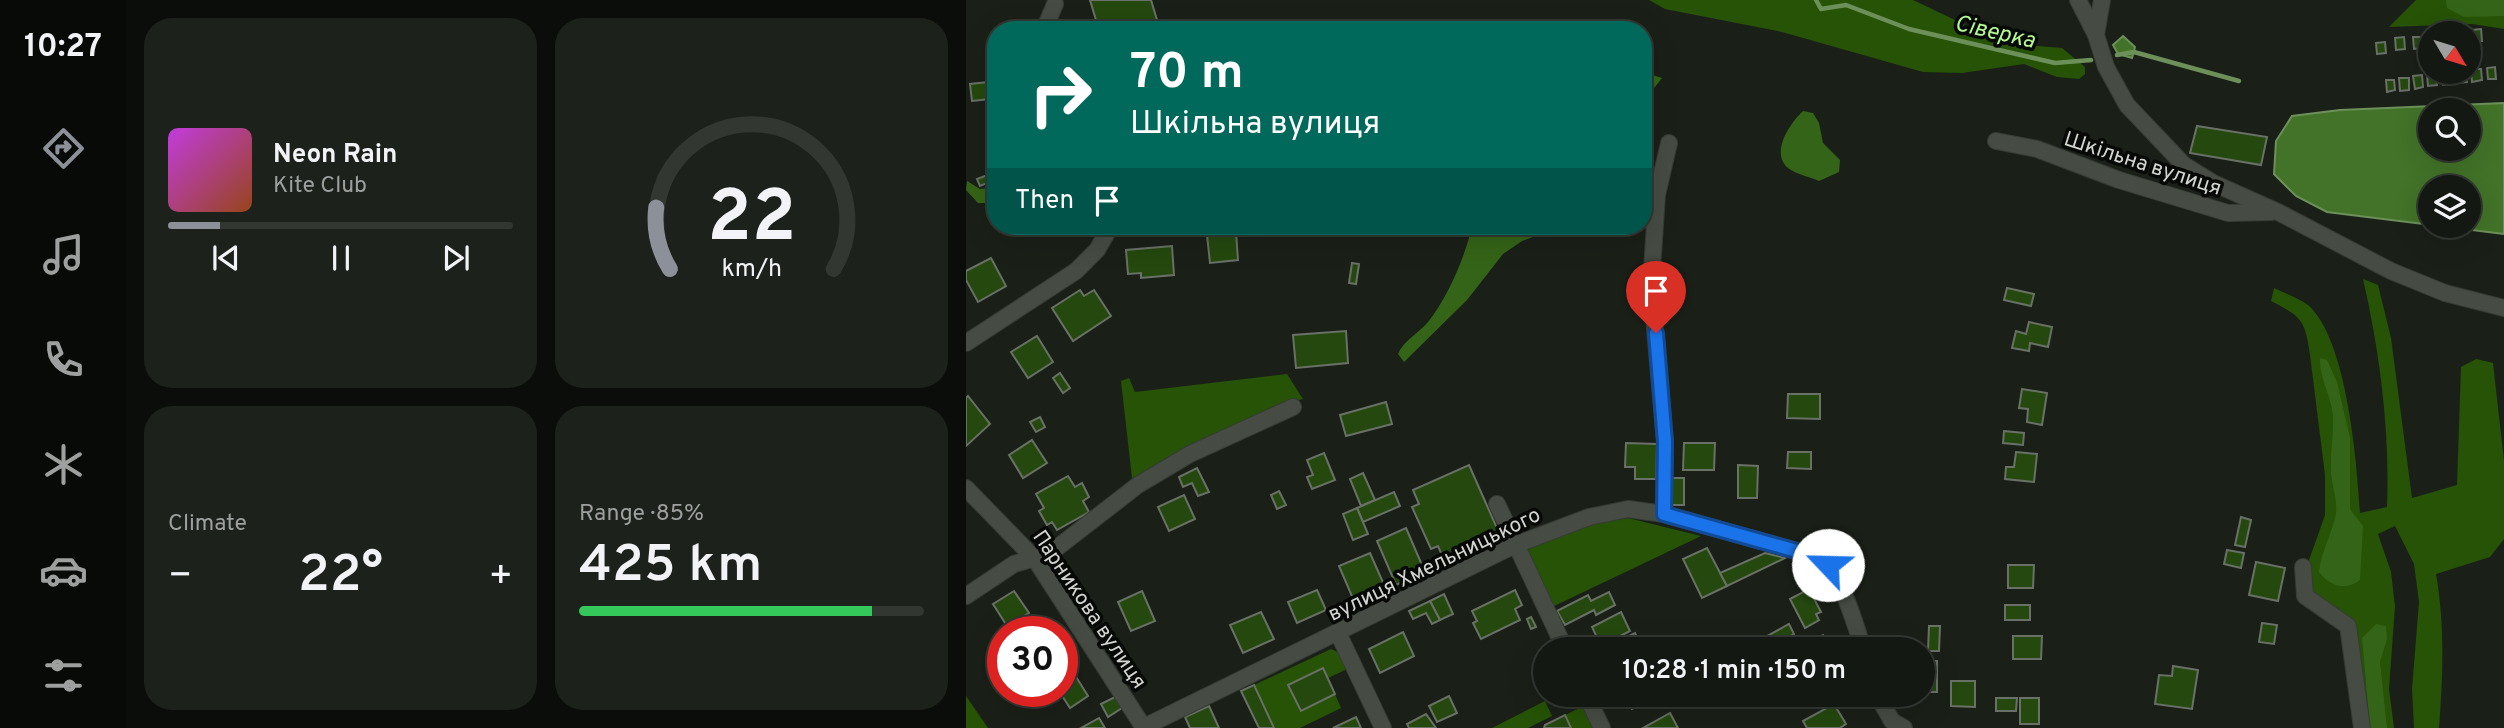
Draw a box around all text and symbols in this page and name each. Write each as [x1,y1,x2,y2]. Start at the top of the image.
water label: Сіверка [1951,10,2038,57]
north arrow [2418,21,2482,84]
map controls [2418,21,2481,238]
text: 10:27 [24,28,102,68]
text: 70 m [1130,44,1244,106]
icon: right [1015,49,1106,140]
button: search [2418,98,2481,161]
text: Шкільна вулиця [1130,105,1380,145]
icon: directions [39,124,88,173]
street label: Шкільна вулиця [2060,126,2225,203]
text: Neon Rain [273,139,398,172]
text: Kite Club [273,172,367,201]
text: 22 [707,175,796,267]
button: layers [2418,175,2481,238]
icon: arrive [1088,182,1126,220]
text: Then [1015,185,1074,218]
icon: music [39,230,88,279]
icon: previous [207,239,245,277]
icon: pause [322,239,360,277]
icon: next [437,239,475,277]
text: km/h [721,254,782,286]
pin [1626,261,1686,333]
icon: arrive [1637,272,1675,310]
icon: phone [39,335,88,384]
icon: climate [39,440,88,489]
text: Range · 85% [579,500,704,529]
street label: вулиця Хмельницького [1324,502,1545,629]
text: Climate [168,510,247,539]
street label: Парникова вулиця [1026,525,1152,694]
position arrow [1791,528,1865,602]
text: 425 km [579,534,762,600]
text: 22° [298,544,383,610]
icon: car [39,546,88,595]
text: − [168,553,193,602]
text: + [488,553,513,602]
speed limit sign: 30 [987,616,1078,707]
icon: filters [39,651,88,700]
text: 10:28 · 1 min · 150 m [1622,655,1846,688]

